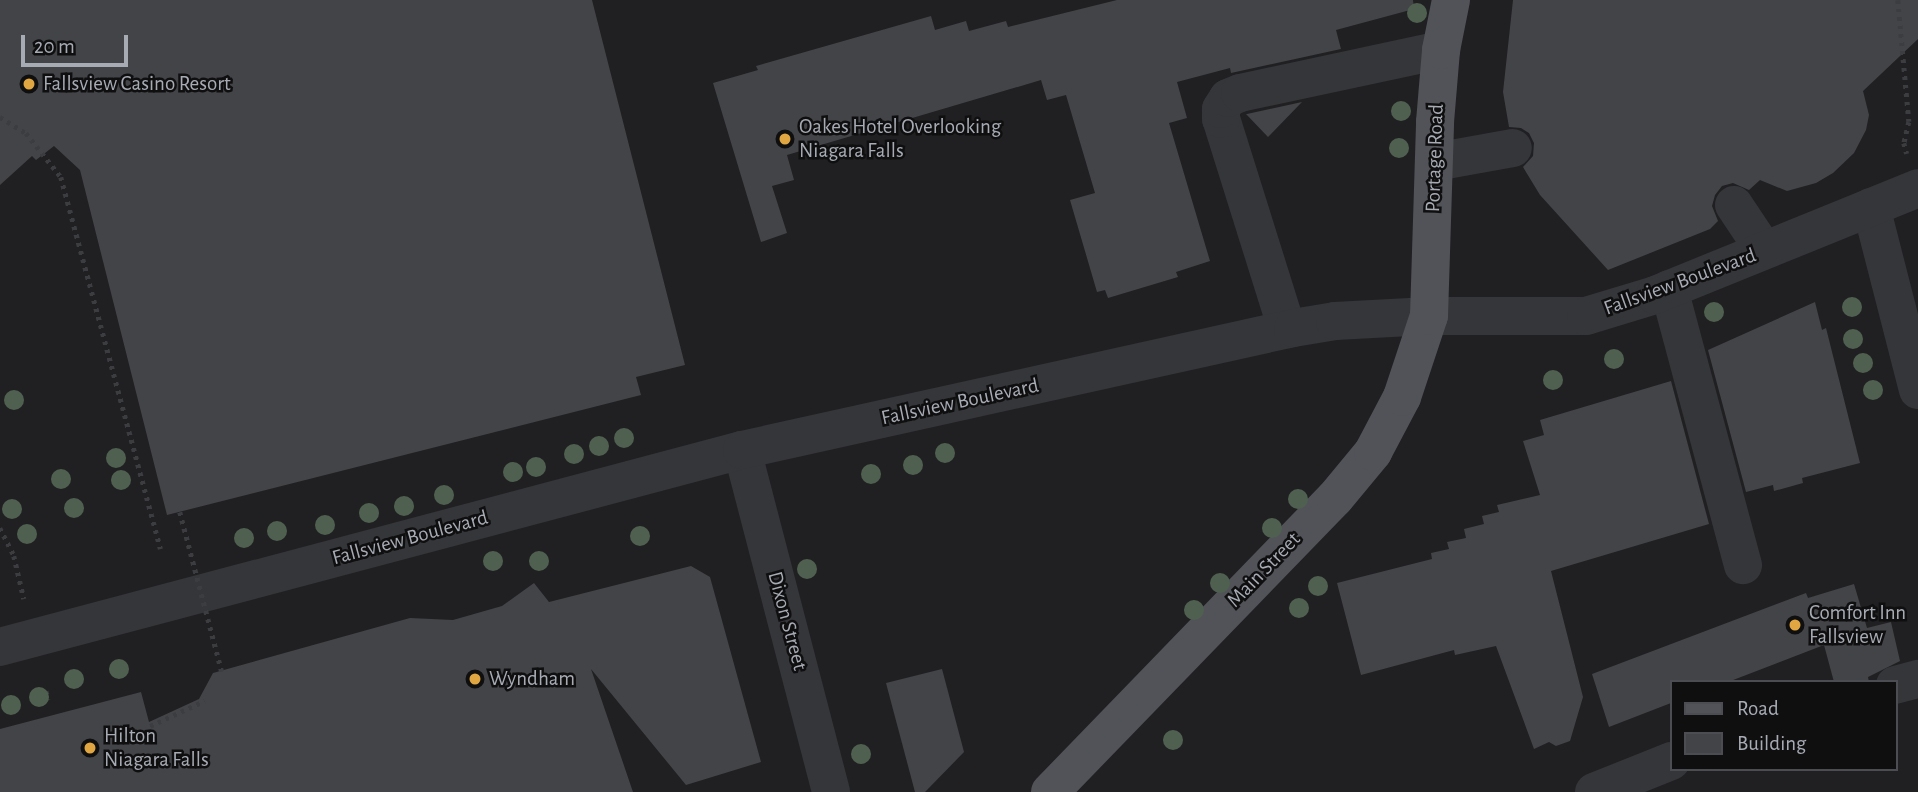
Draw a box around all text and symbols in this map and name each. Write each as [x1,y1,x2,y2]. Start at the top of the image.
scale bar [24,21,131,65]
text: 20 m [34,36,75,57]
place label: Fallsview Casino Resort [43,71,231,97]
marker: Fallsview Casino Resort [21,76,37,92]
street label: Portage Road [1421,103,1449,213]
place label: Oakes Hotel Overlooking Niagara Falls [799,114,1001,164]
marker: Oakes Hotel Overlooking Niagara Falls [777,131,793,147]
street label: Fallsview Boulevard [1600,243,1760,321]
street label: Fallsview Boulevard [879,373,1041,431]
street label: Fallsview Boulevard [329,505,491,571]
street label: Main Street [1222,527,1306,613]
street label: Dixon Street [762,569,812,673]
place label: Comfort Inn Fallsview [1809,600,1906,650]
marker: Comfort Inn Fallsview [1787,617,1803,633]
place label: Wyndham [489,666,575,692]
marker: Wyndham [467,671,483,687]
legend [1670,680,1897,771]
text: Road [1737,698,1779,719]
place label: Hilton Niagara Falls [104,723,209,773]
text: Building [1737,733,1806,754]
marker: Hilton Niagara Falls [82,740,98,756]

